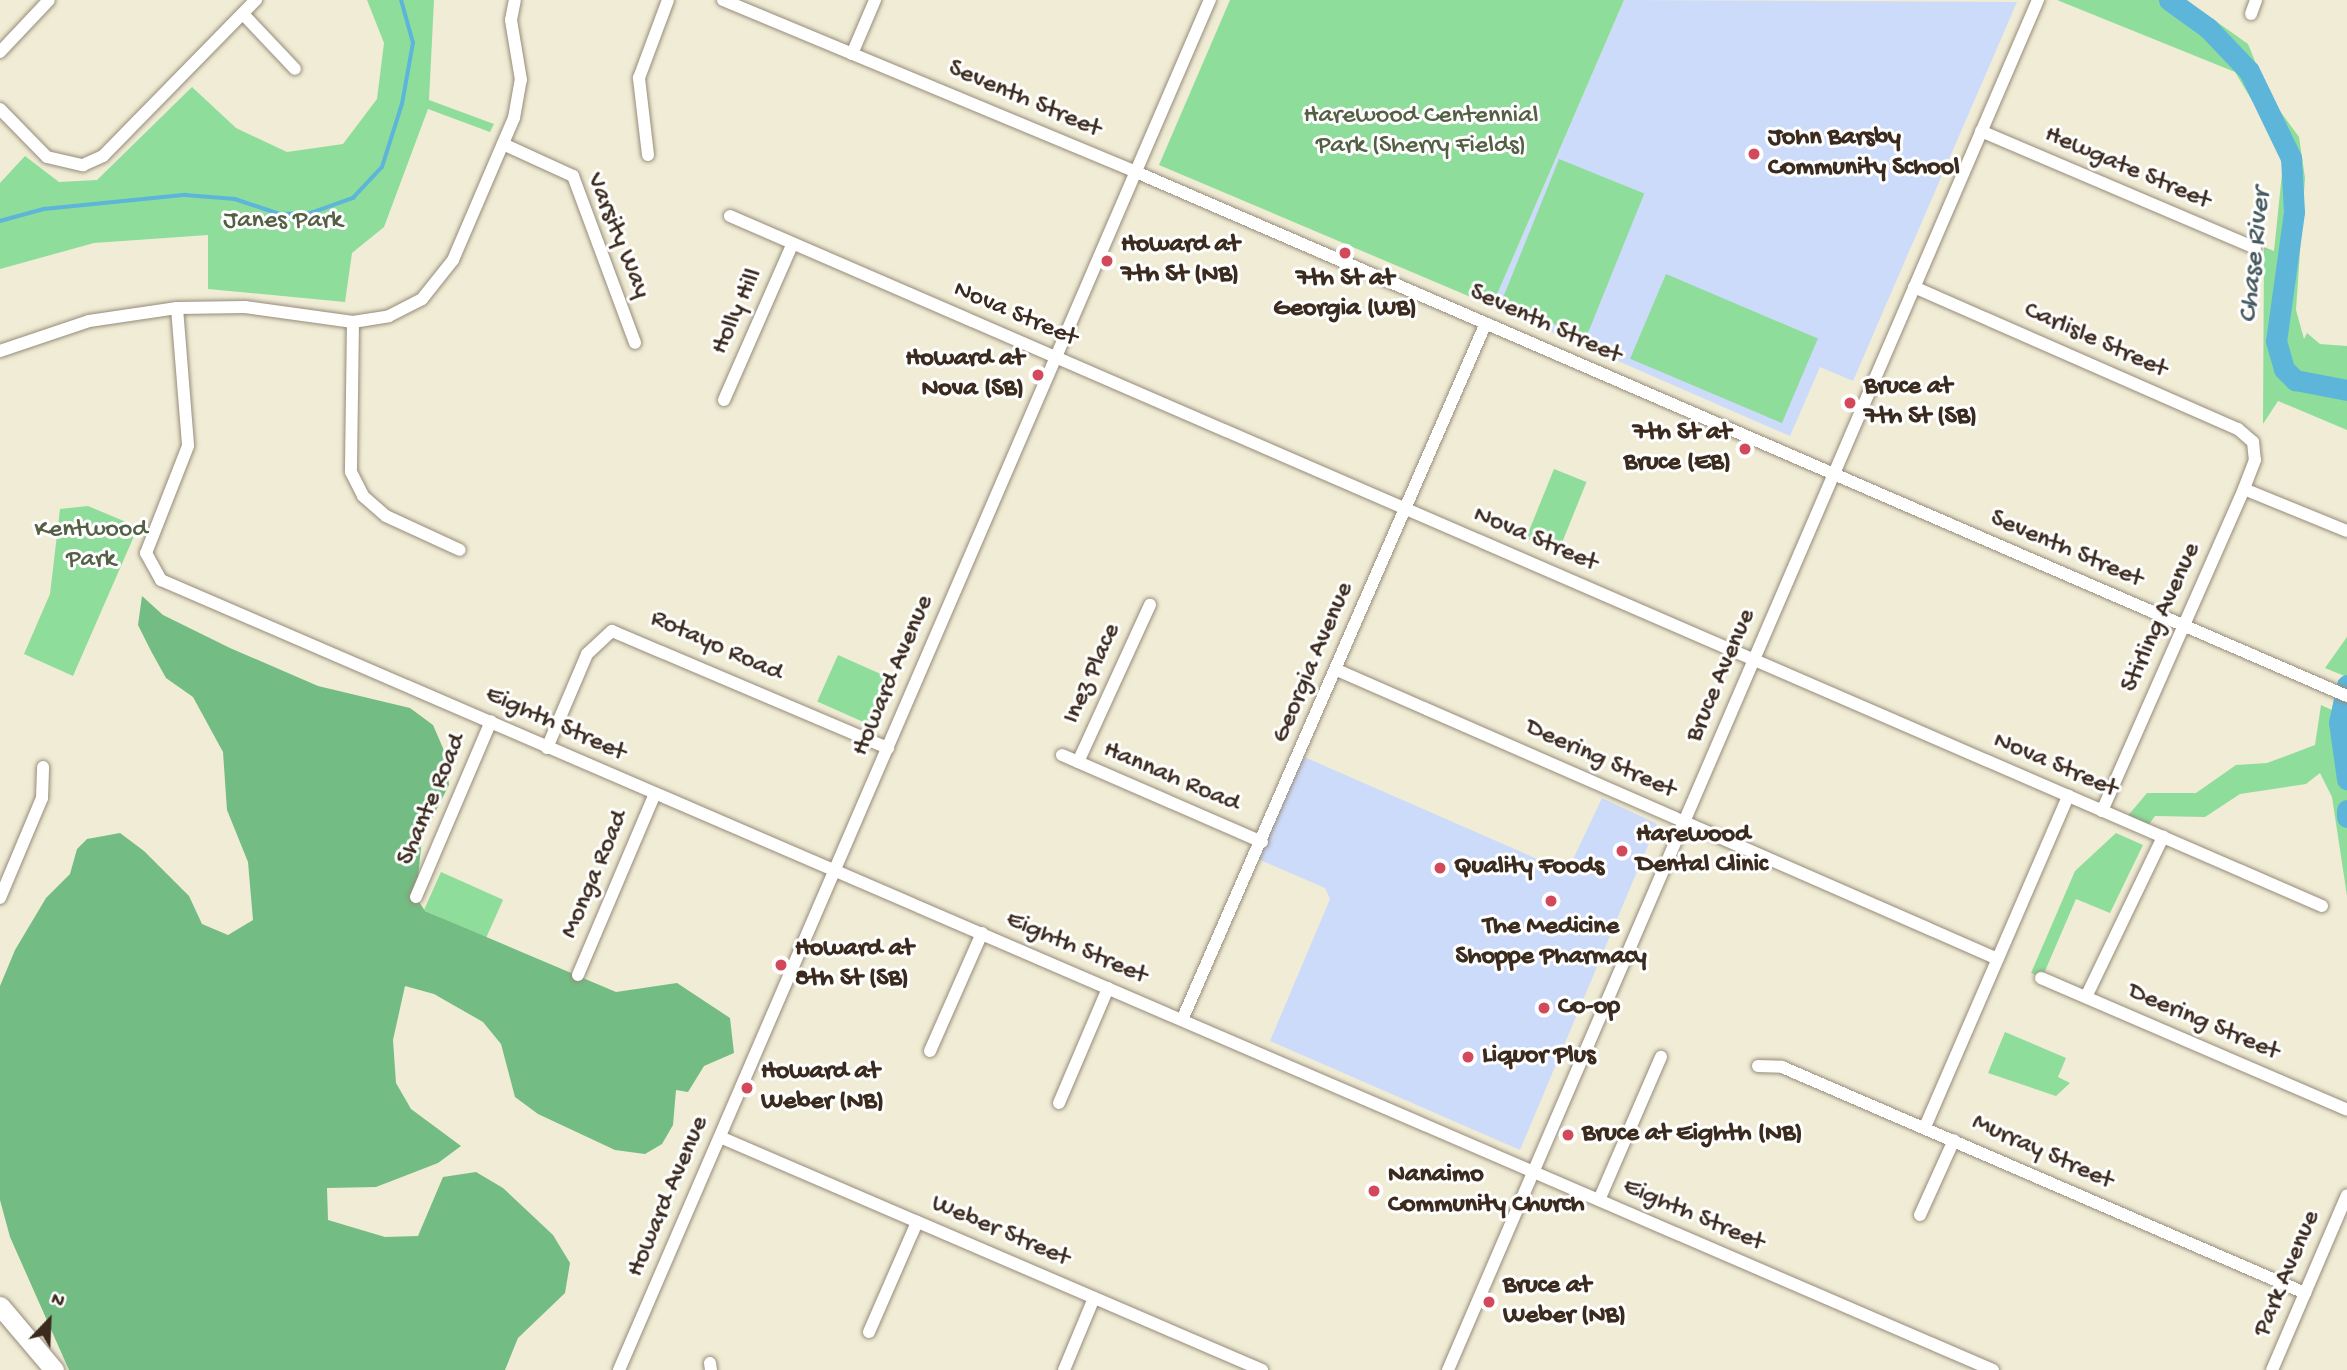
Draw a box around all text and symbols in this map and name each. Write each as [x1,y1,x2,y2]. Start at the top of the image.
street label: Seventh Street [943,54,1105,146]
park label: Harewood Centennial Park (Sherry Fields) [1304,101,1538,162]
street label: Hewgate Street [2039,120,2215,218]
place label: John Barsby Community School [1768,123,1960,184]
marker: John Barsby Community School [1746,146,1762,162]
street label: Varsity Way [578,169,656,303]
water label: Chase River [2232,187,2280,325]
park label: Janes Park [223,206,343,238]
place label: Howard at 7th St (NB) [1121,230,1240,292]
marker: 7th St at Georgia (WB) [1337,245,1353,261]
marker: Howard at 7th St (NB) [1099,253,1115,269]
street label: Holly Hill [705,264,771,360]
place label: 7th St at Georgia (WB) [1273,264,1417,326]
street label: Nova Street [948,275,1082,355]
street label: Seventh Street [1464,278,1626,372]
street label: Carlisle Street [2019,296,2171,386]
place label: Howard at Nova (SB) [905,344,1024,406]
marker: Howard at Nova (SB) [1030,367,1046,383]
place label: Bruce at 7th St (SB) [1864,372,1977,434]
marker: Bruce at 7th St (SB) [1842,395,1858,411]
place label: 7th St at Bruce (EB) [1624,418,1731,480]
marker: 7th St at Bruce (EB) [1737,441,1753,457]
street label: Nova Street [1468,500,1602,580]
street label: Seventh Street [1985,504,2147,596]
park label: Kentwood Park [34,515,148,576]
street label: Stirling Avenue [2115,538,2209,698]
street label: Georgia Avenue [1266,578,1362,748]
street label: Howard Avenue [846,591,942,761]
street label: Rotayo Road [645,604,787,690]
street label: Bruce Avenue [1680,605,1764,747]
street label: Inez Place [1057,619,1129,729]
street label: Eighth Street [480,680,630,770]
street label: Deering Street [1520,713,1680,807]
street label: Nova Street [1988,726,2122,806]
street label: Shante Road [391,730,475,870]
street label: Hannah Road [1098,735,1244,821]
street label: Monga Road [555,806,637,944]
place label: Harewood Dental Clinic [1636,820,1768,882]
marker: Harewood Dental Clinic [1614,843,1630,859]
place label: Quality Foods [1454,852,1604,884]
marker: Quality Foods [1432,860,1448,876]
marker: The Medicine Shoppe Pharmacy [1543,893,1559,909]
street label: Eighth Street [1001,905,1151,993]
place label: The Medicine Shoppe Pharmacy [1455,912,1647,974]
place label: Howard at 8th St (SB) [795,934,914,996]
marker: Howard at 8th St (SB) [773,957,789,973]
street label: Deering Street [2123,977,2283,1069]
place label: Co-op [1558,992,1620,1024]
marker: Co-op [1536,1000,1552,1016]
place label: Liquor Plus [1482,1041,1596,1073]
marker: Liquor Plus [1460,1049,1476,1065]
place label: Howard at Weber (NB) [761,1057,884,1118]
marker: Howard at Weber (NB) [739,1080,755,1096]
street label: Murray Street [1967,1108,2117,1198]
street label: Howard Avenue [621,1112,717,1282]
place label: Bruce at Eighth (NB) [1582,1119,1803,1151]
marker: Bruce at Eighth (NB) [1560,1127,1576,1143]
place label: Nanaimo Community Church [1388,1160,1585,1222]
street label: Eighth Street [1618,1172,1768,1260]
marker: Nanaimo Community Church [1366,1183,1382,1199]
street label: Weber Street [926,1189,1074,1275]
street label: Park Avenue [2247,1206,2329,1342]
place label: Bruce at Weber (NB) [1503,1271,1626,1332]
north arrow [14,1286,84,1356]
text: N [47,1288,68,1314]
marker: Bruce at Weber (NB) [1481,1294,1497,1310]

